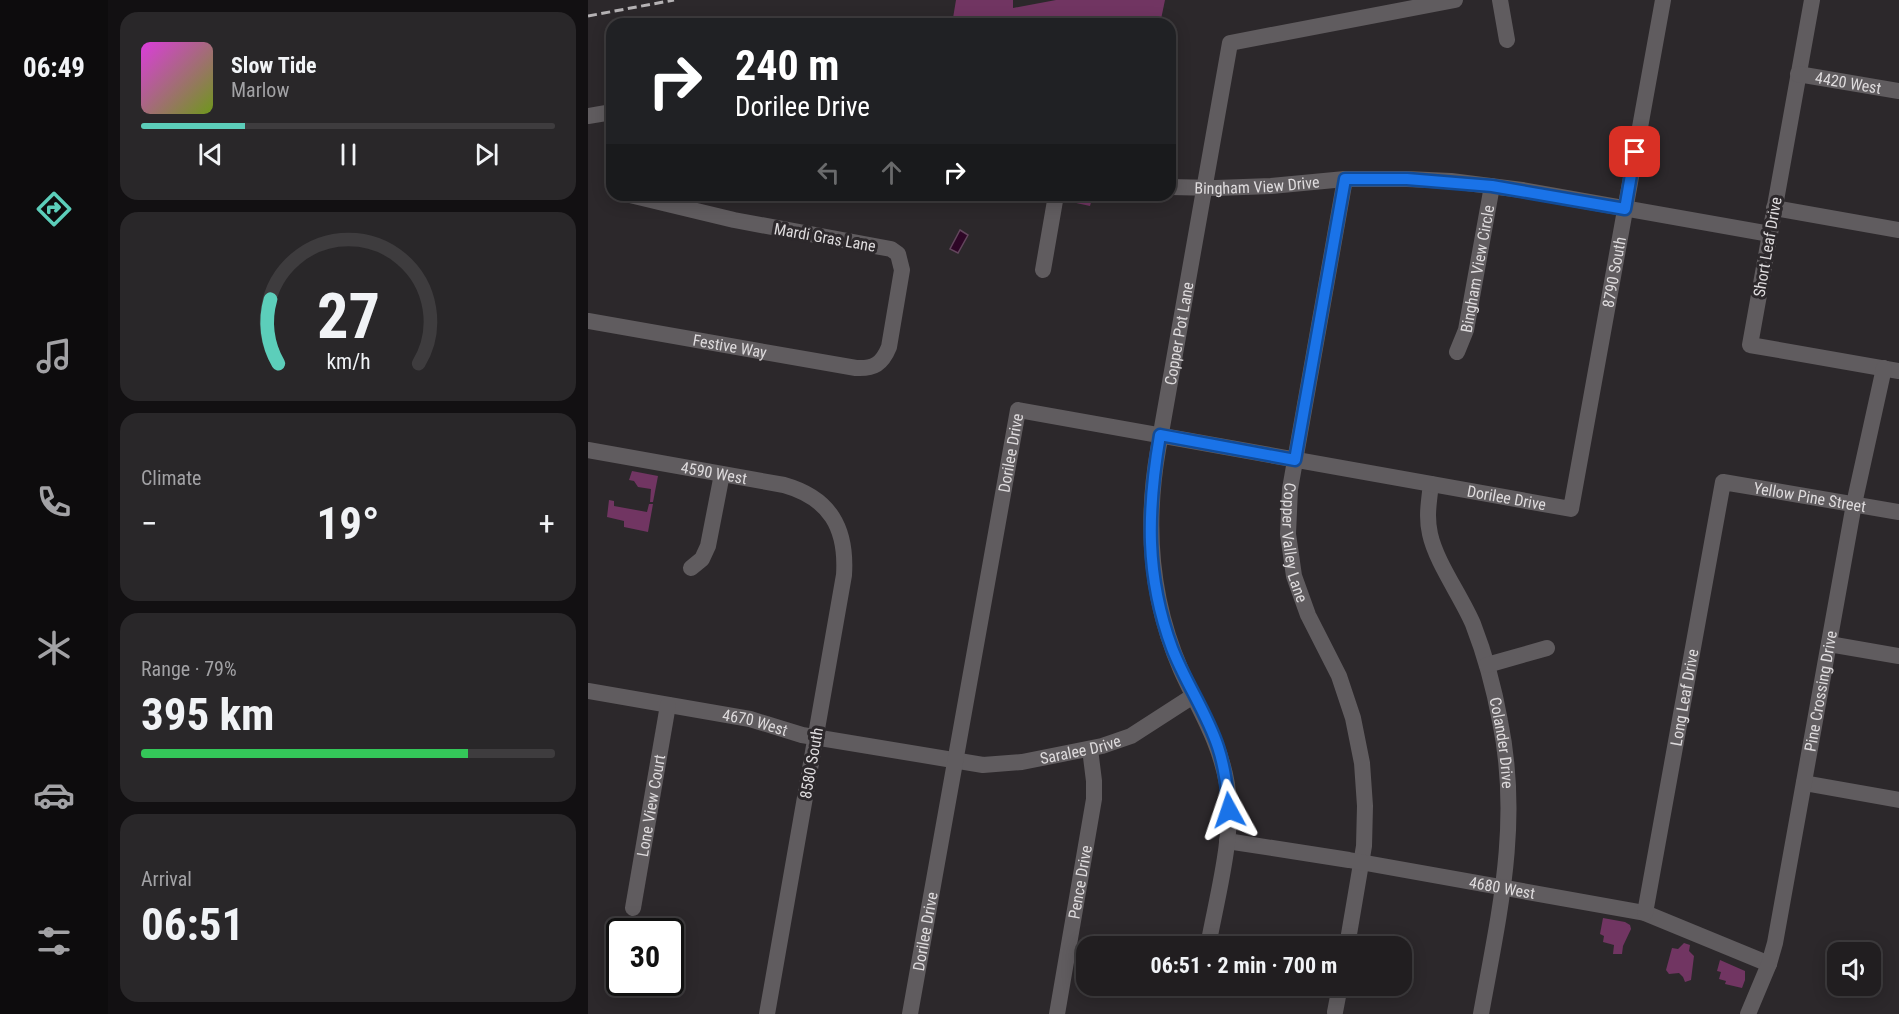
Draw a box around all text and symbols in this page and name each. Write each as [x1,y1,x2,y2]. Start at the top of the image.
text: 240 m [735,41,840,90]
icon: right [636,42,714,120]
text: 06:49 [23,52,85,84]
text: Slow Tide [231,53,317,78]
street label: 4420 West [1814,68,1883,98]
text: Marlow [231,78,289,102]
text: Dorilee Drive [735,91,870,123]
pin [1609,126,1660,177]
icon: arrive [1618,135,1651,168]
icon: previous [194,138,227,171]
icon: pause [332,138,365,171]
icon: next [470,138,503,171]
icon: left [812,156,845,189]
icon: ahead [875,156,908,189]
icon: right [938,156,971,189]
street label: Bingham View Drive [1194,172,1320,198]
icon: directions [33,188,75,230]
street label: Short Leaf Drive [1749,196,1786,299]
street label: Bingham View Circle [1457,203,1498,334]
street label: Mardi Gras Lane [773,219,877,256]
street label: 8790 South [1599,235,1630,309]
text: 27 [316,280,380,353]
street label: Copper Pot Lane [1161,280,1198,387]
street label: Festive Way [691,331,769,362]
icon: music [33,335,75,377]
text: km/h [326,349,370,374]
street label: Dorilee Drive [994,412,1027,494]
street label: 4590 West [679,458,749,488]
text: Climate [141,466,201,490]
street label: Yellow Pine Street [1752,478,1868,516]
icon: phone [33,481,75,523]
street label: Copper Valley Lane [1278,481,1312,605]
street label: Dorilee Drive [1466,482,1548,514]
text: 19° [317,497,380,550]
text: − [141,504,158,543]
text: + [539,504,555,543]
icon: climate [33,627,75,669]
street label: Pine Crossing Drive [1801,629,1841,753]
street label: Long Leaf Drive [1666,647,1703,748]
text: Range · 79% [141,657,237,681]
text: 395 km [141,688,274,741]
street label: Colander Drive [1485,695,1517,789]
street label: 4670 West [721,705,790,740]
street label: 8580 South [796,726,827,800]
street label: Saralee Drive [1038,731,1123,768]
street label: Lone View Court [633,753,669,858]
icon: car [33,774,75,816]
position arrow [1197,778,1261,842]
street label: Pence Drive [1065,844,1096,920]
text: Arrival [141,867,192,891]
street label: 4680 West [1467,873,1537,903]
street label: Dorilee Drive [909,890,942,972]
text: 06:51 [141,898,244,951]
speed limit sign: 30 [606,918,684,996]
icon: filters [33,920,75,962]
map controls [1827,942,1881,996]
button: sound [1827,942,1881,996]
text: 06:51 · 2 min · 700 m [1151,953,1337,978]

